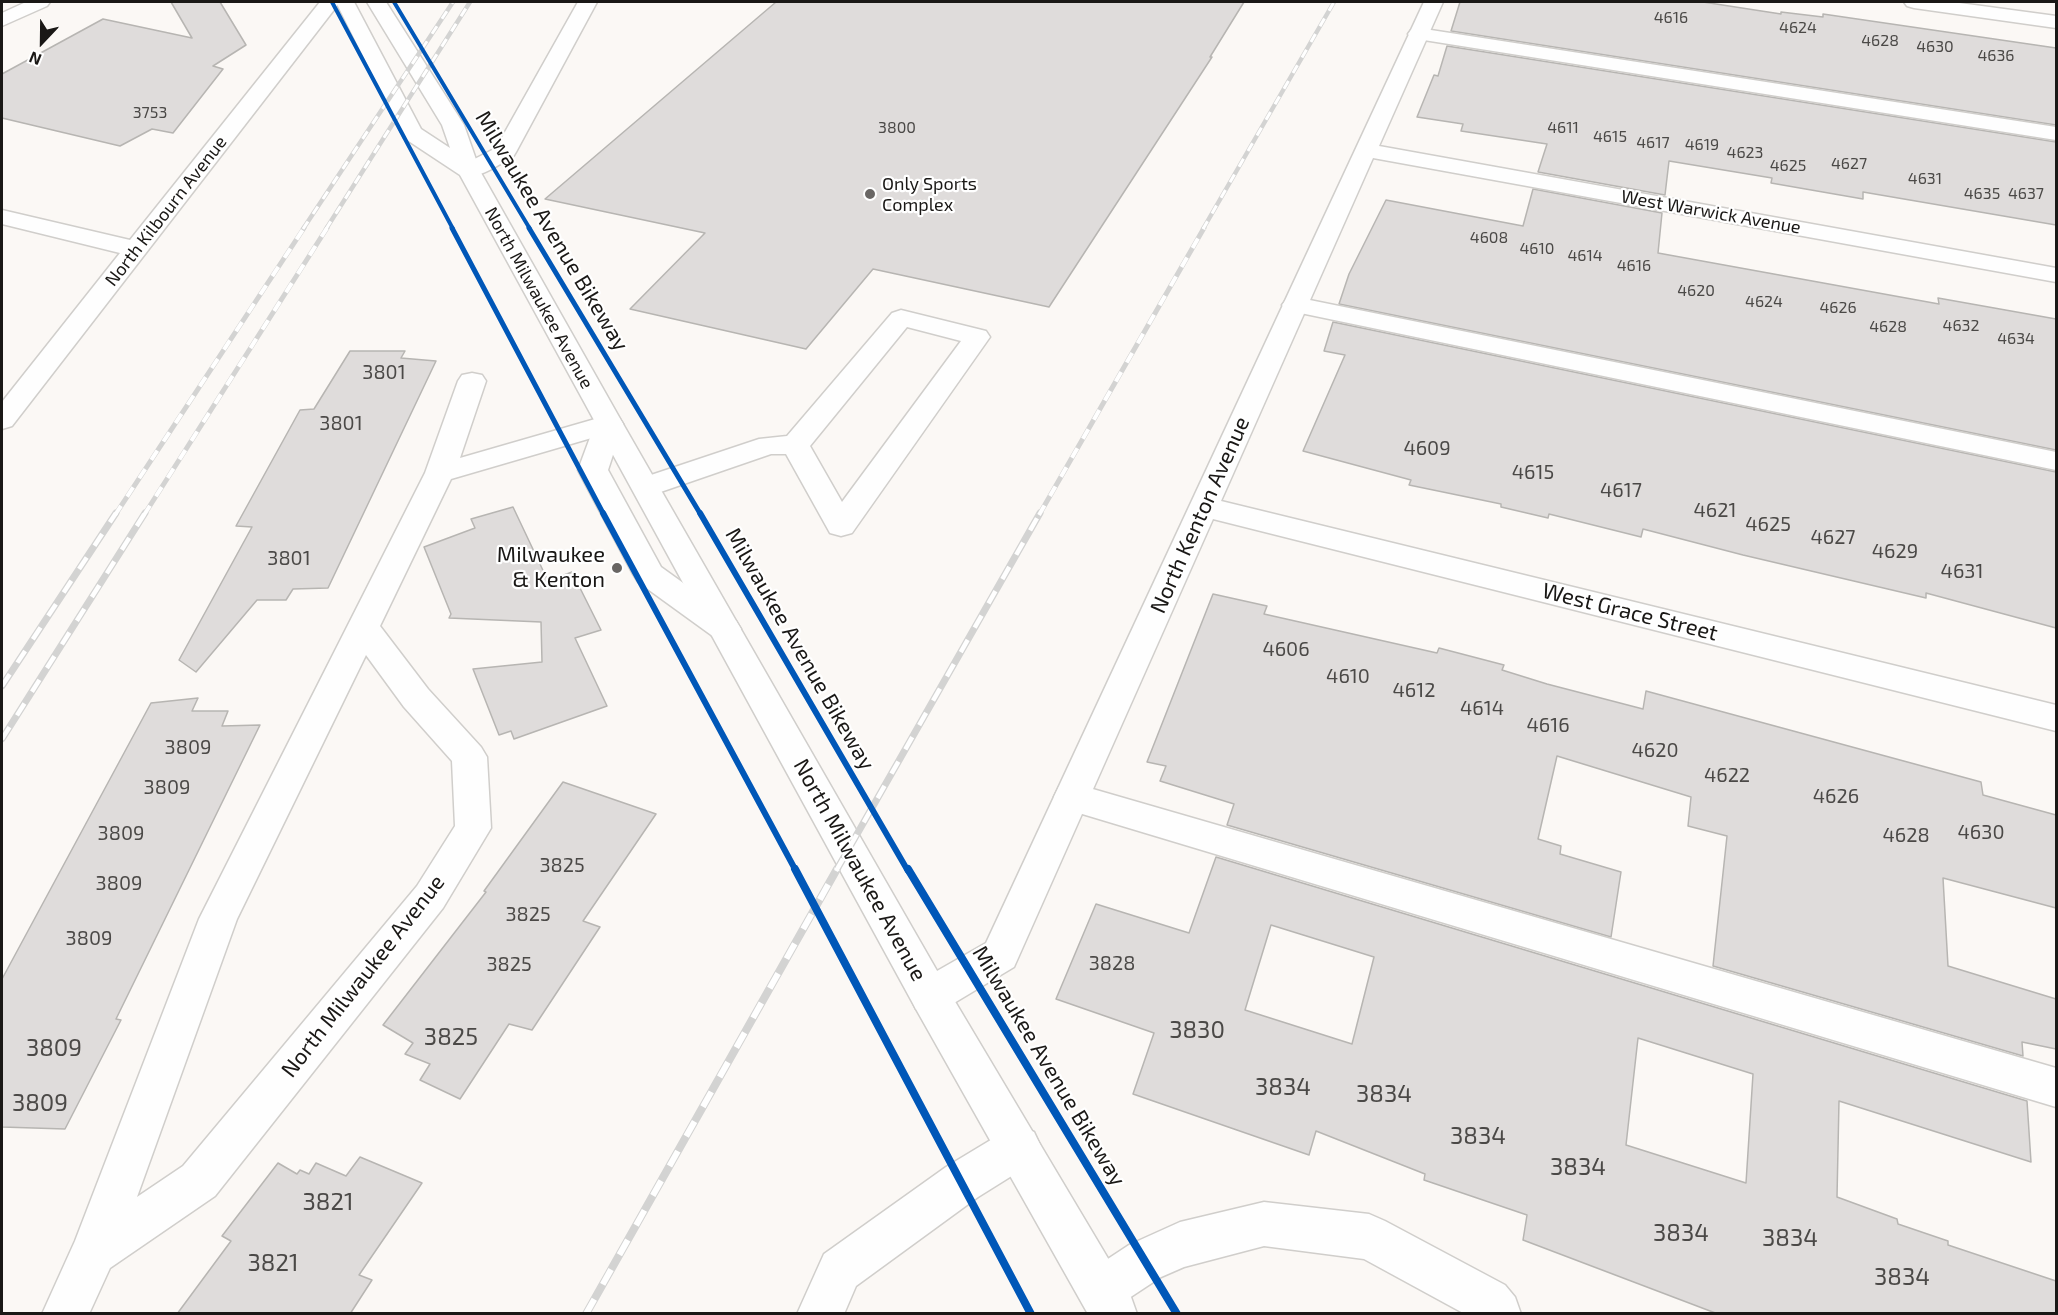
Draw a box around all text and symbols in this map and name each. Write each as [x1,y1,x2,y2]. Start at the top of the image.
house number: 4616 [1654,8,1688,28]
north arrow [12,12,72,72]
house number: 4624 [1779,18,1817,38]
house number: 4628 [1861,31,1899,51]
house number: 4630 [1916,37,1954,57]
house number: 4636 [1977,46,2015,66]
text: N [26,48,44,70]
house number: 3753 [133,103,167,123]
street label: Milwaukee Avenue Bikeway [470,106,634,356]
house number: 3800 [878,118,916,138]
house number: 4611 [1547,118,1579,138]
house number: 4615 [1593,127,1627,147]
street label: North Kilbourn Avenue [101,132,231,290]
house number: 4617 [1636,133,1670,153]
house number: 4619 [1685,135,1719,155]
house number: 4623 [1727,143,1763,163]
house number: 4627 [1831,154,1867,174]
house number: 4625 [1770,156,1806,176]
house number: 4631 [1908,169,1942,189]
place label: Only Sports Complex [882,173,977,216]
house number: 4635 [1964,184,2000,204]
house number: 4637 [2008,184,2044,204]
street label: West Warwick Avenue [1620,186,1802,238]
marker: Only Sports Complex [863,187,877,201]
street label: North Milwaukee Avenue [480,203,598,393]
house number: 4608 [1470,228,1508,248]
house number: 4610 [1519,239,1555,259]
house number: 4614 [1567,246,1603,266]
house number: 4616 [1617,256,1651,276]
house number: 4620 [1677,281,1715,301]
house number: 4624 [1745,292,1783,312]
house number: 4626 [1819,298,1857,318]
house number: 4632 [1943,316,1979,336]
house number: 4628 [1869,317,1907,337]
house number: 4634 [1997,329,2035,349]
house number: 3801 [362,360,406,384]
house number: 3801 [319,411,363,435]
street label: North Kenton Avenue [1145,413,1255,617]
house number: 4609 [1403,436,1451,460]
house number: 4615 [1512,460,1554,484]
house number: 4617 [1600,478,1642,502]
house number: 4621 [1694,498,1736,522]
house number: 4625 [1745,512,1791,536]
street label: Milwaukee Avenue Bikeway [720,523,880,775]
house number: 4627 [1810,525,1856,549]
house number: 4629 [1872,539,1918,563]
place label: Milwaukee & Kenton [497,542,605,594]
house number: 3801 [267,546,311,570]
house number: 4631 [1941,559,1983,583]
marker: Milwaukee & Kenton [610,561,624,575]
street label: West Grace Street [1540,577,1720,647]
house number: 4606 [1262,637,1310,661]
house number: 4610 [1326,664,1370,688]
house number: 4612 [1393,678,1435,702]
house number: 4614 [1460,696,1504,720]
house number: 4616 [1526,713,1570,737]
house number: 3809 [165,735,211,759]
house number: 4620 [1631,738,1679,762]
street label: North Milwaukee Avenue [788,754,932,986]
house number: 4622 [1704,763,1750,787]
house number: 3809 [144,775,190,799]
house number: 4626 [1813,784,1859,808]
house number: 4630 [1958,820,2004,844]
house number: 3809 [98,821,144,845]
house number: 4628 [1882,823,1930,847]
house number: 3825 [539,853,585,877]
street label: North Milwaukee Avenue [276,869,450,1083]
house number: 3809 [96,871,142,895]
house number: 3825 [505,902,551,926]
house number: 3809 [66,926,112,950]
street label: Milwaukee Avenue Bikeway [967,941,1131,1191]
house number: 3828 [1089,951,1135,975]
house number: 3825 [486,952,532,976]
house number: 3830 [1169,1016,1225,1044]
house number: 3825 [424,1023,478,1051]
house number: 3809 [26,1034,82,1062]
house number: 3834 [1255,1073,1311,1101]
house number: 3834 [1356,1080,1412,1108]
house number: 3809 [12,1089,68,1117]
house number: 3834 [1450,1122,1506,1150]
house number: 3834 [1550,1153,1606,1181]
house number: 3821 [303,1188,353,1216]
house number: 3834 [1653,1219,1709,1247]
house number: 3834 [1762,1224,1818,1252]
house number: 3821 [248,1249,298,1277]
house number: 3834 [1874,1263,1930,1291]

